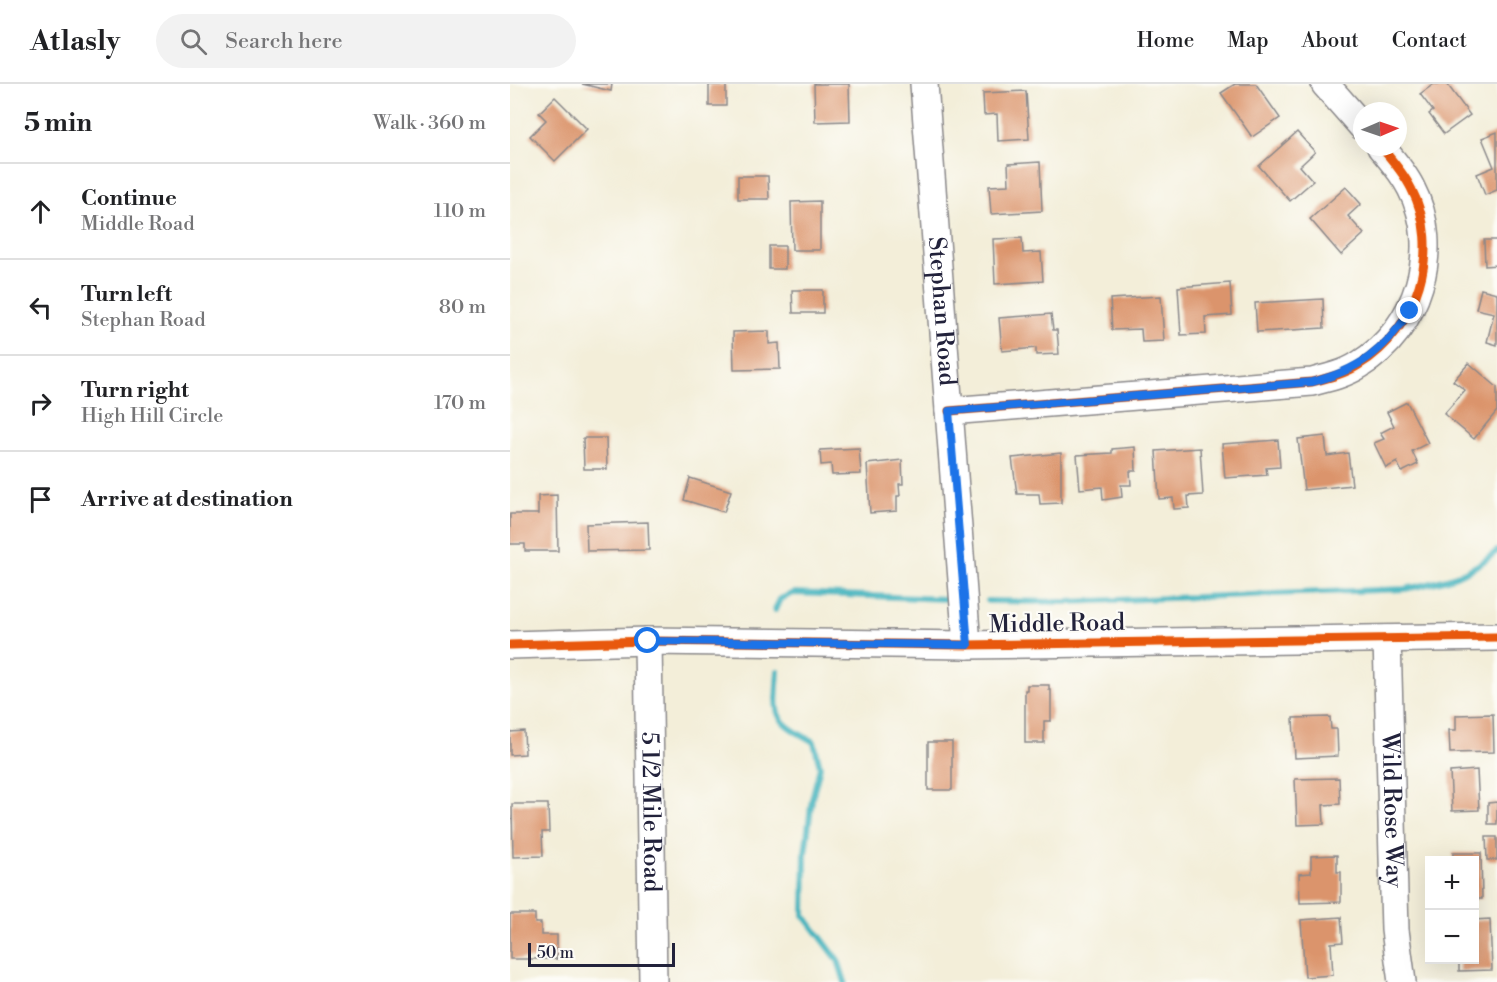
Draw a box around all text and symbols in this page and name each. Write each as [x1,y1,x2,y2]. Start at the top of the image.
search box [156,14,576,68]
text: Atlasly [30,24,120,59]
icon: search [177,25,210,58]
text: Search here [225,28,343,55]
text: Home [1137,28,1194,54]
text: Map [1227,28,1269,54]
text: About [1302,28,1359,54]
text: Contact [1392,28,1467,54]
north arrow [1353,102,1407,156]
text: 5 min [24,107,92,139]
text: Walk · 360 m [373,111,486,136]
text: Continue [81,185,177,212]
icon: ahead [24,195,57,228]
text: 110 m [434,199,486,224]
text: Middle Road [81,212,195,237]
street label: Stephan Road [921,236,962,387]
text: Turn left [81,281,172,308]
icon: left [24,291,57,324]
text: 80 m [439,295,486,320]
route end [1396,297,1422,323]
text: Stephan Road [81,308,206,333]
text: Turn right [81,377,189,404]
icon: right [24,387,57,420]
text: 170 m [434,391,486,416]
text: High Hill Circle [81,404,223,429]
icon: arrive [24,483,57,516]
text: Arrive at destination [81,486,293,513]
street label: Middle Road [989,608,1126,640]
route start [634,627,660,653]
street label: 5 1/2 Mile Road [634,731,667,893]
street label: Wild Rose Way [1375,731,1409,889]
map controls [1425,856,1479,964]
button: + [1425,856,1479,910]
button: − [1425,910,1479,964]
scale bar [528,940,675,968]
text: 50 m [537,943,574,963]

